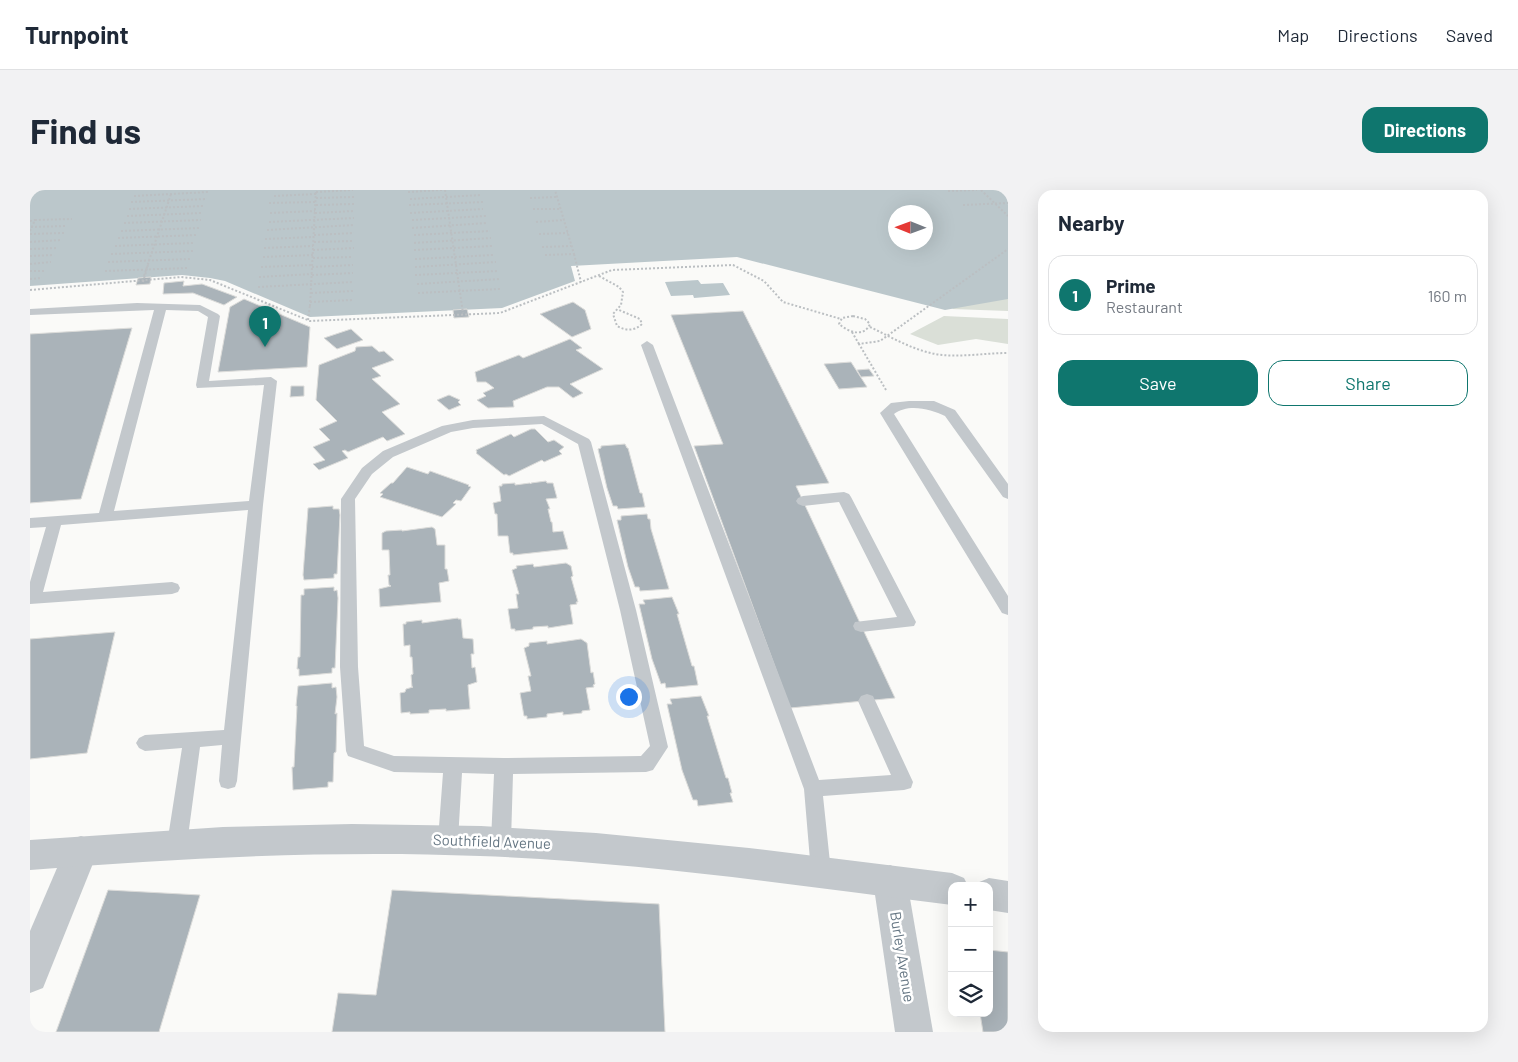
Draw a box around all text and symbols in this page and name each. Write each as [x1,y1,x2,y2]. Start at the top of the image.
text: Turnpoint [25,20,129,49]
text: Map [1277,24,1309,46]
text: Directions [1337,24,1418,46]
text: Saved [1446,24,1493,46]
button: Directions [1362,107,1488,153]
text: Find us [30,109,141,151]
north arrow [888,205,933,250]
text: Nearby [1058,210,1124,235]
text: Prime [1106,274,1156,297]
text: 1 [1072,286,1078,305]
text: 160 m [1428,286,1467,305]
text: Restaurant [1106,297,1183,316]
pin: 1 [249,306,281,347]
button: Save [1058,360,1258,406]
button: Share [1268,360,1468,406]
your location [616,684,642,710]
street label: Southfield Avenue [433,830,551,852]
map controls [948,882,993,1017]
button: + [948,882,993,927]
street label: Burley Avenue [887,910,919,1003]
button: − [948,927,993,972]
button: layers [948,972,993,1017]

